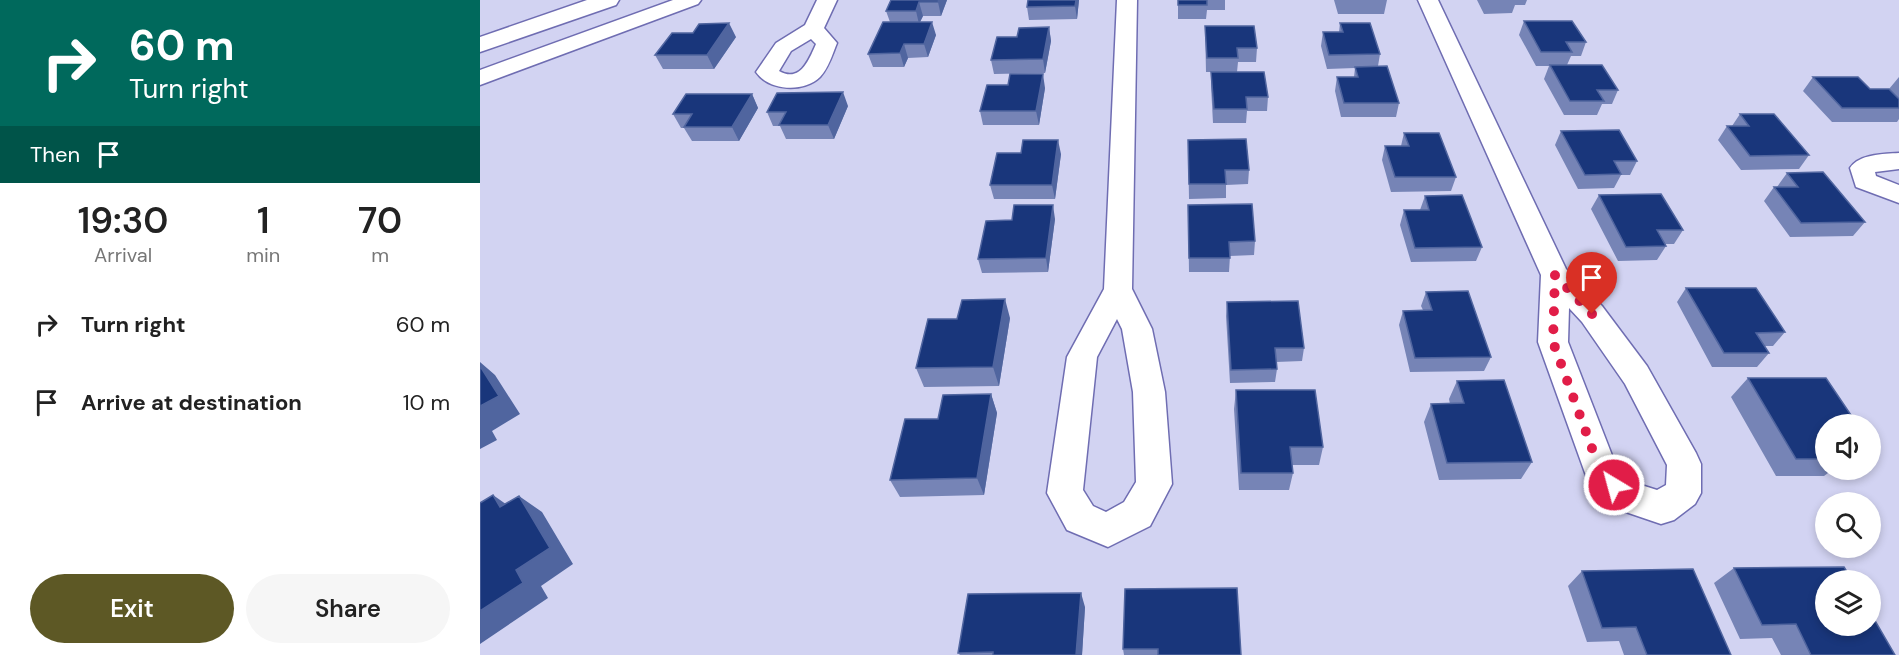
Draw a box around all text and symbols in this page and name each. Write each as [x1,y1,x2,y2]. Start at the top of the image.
text: 60 m [129,18,235,73]
icon: right [30,24,108,102]
text: Turn right [129,71,249,106]
icon: arrive [92,138,125,171]
text: Then [30,140,80,169]
text: 19:30 [78,197,168,244]
text: 1 [257,197,270,244]
text: 70 [358,197,402,244]
text: Arrival [94,242,152,268]
text: min [246,242,280,268]
text: m [371,242,389,268]
pin [1566,252,1617,314]
icon: arrive [1575,261,1608,294]
icon: right [30,308,63,341]
text: Turn right [81,310,186,339]
text: 60 m [396,310,450,339]
icon: arrive [30,386,63,419]
text: Arrive at destination [81,388,302,417]
text: 10 m [403,388,450,417]
map controls [1815,414,1881,636]
button: sound [1815,414,1881,480]
position arrow [1582,453,1646,517]
button: search [1815,492,1881,558]
button: layers [1815,570,1881,636]
button: Exit [30,574,234,643]
button: Share [246,574,450,643]

